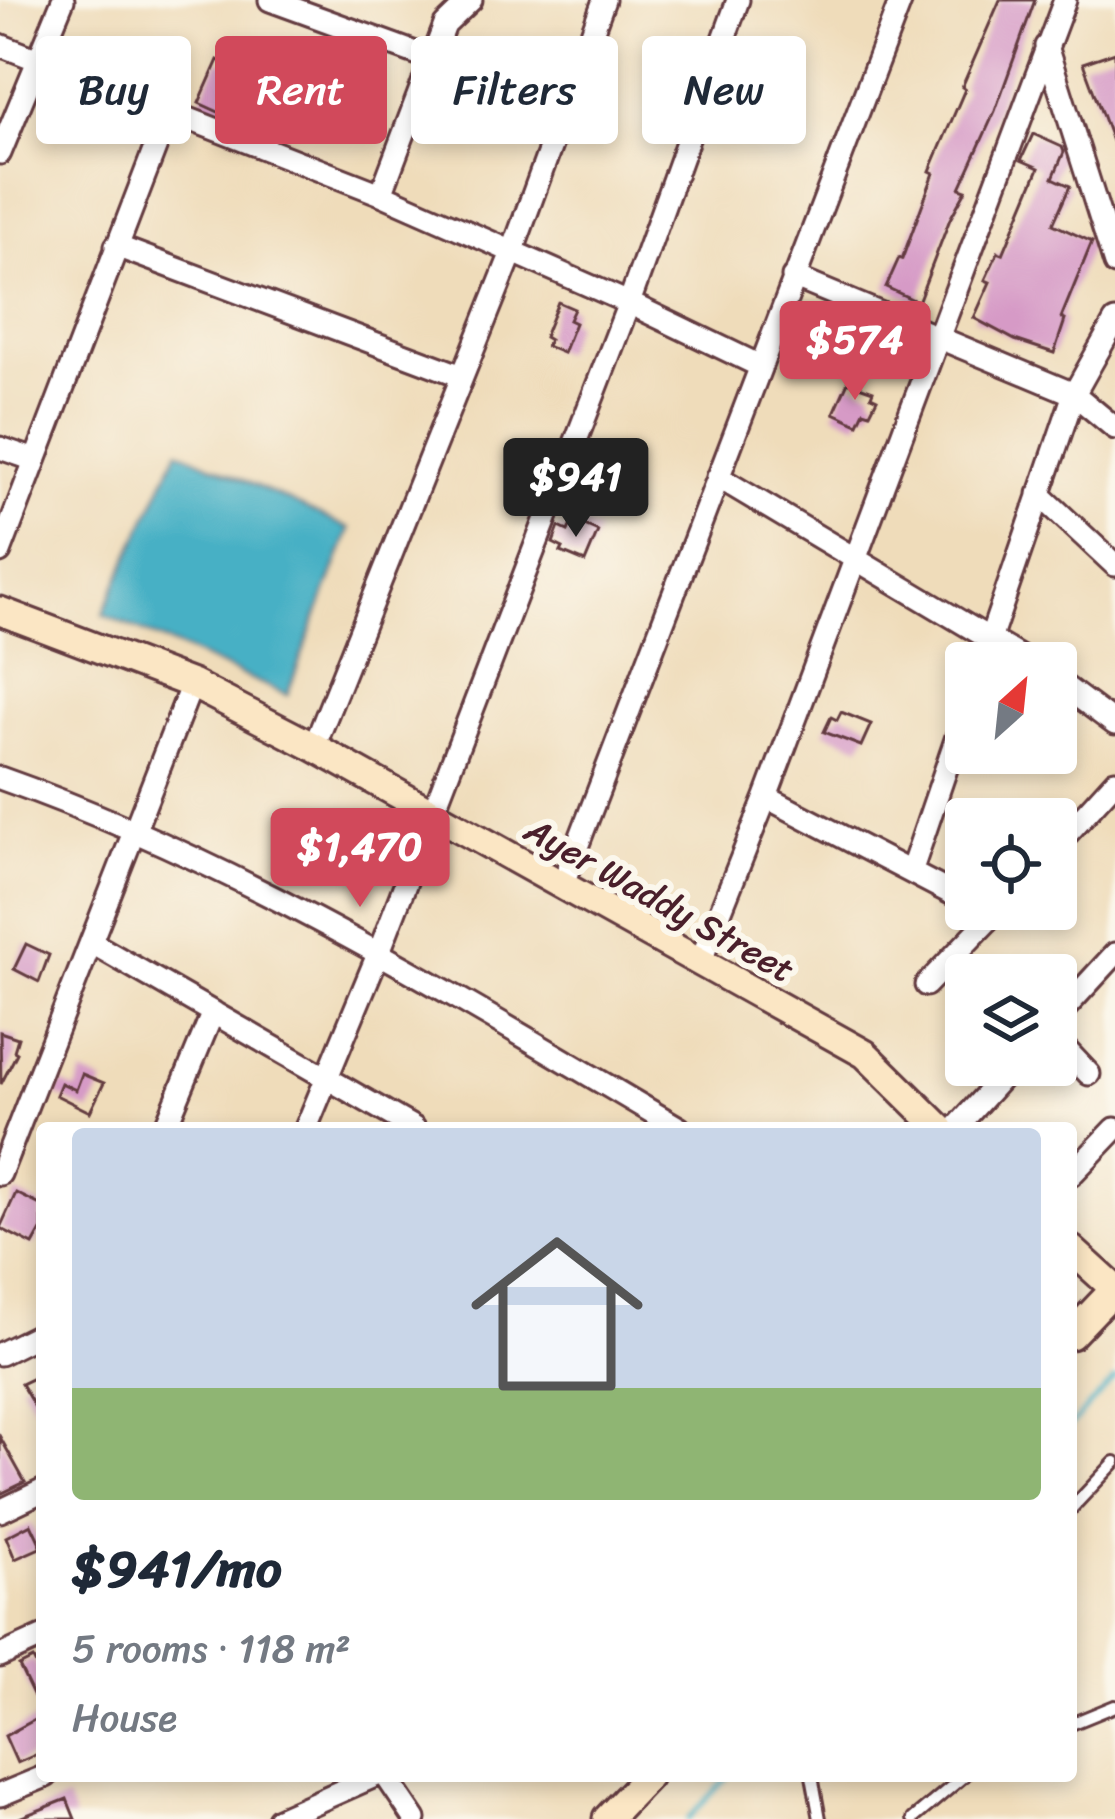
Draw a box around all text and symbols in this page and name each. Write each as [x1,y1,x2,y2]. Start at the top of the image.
chip: Buy [36,36,191,144]
chip: Rent [215,36,387,144]
chip: Filters [411,36,618,144]
chip: New [642,36,806,144]
pin: $574 [784,301,926,403]
text: $574 [807,305,903,374]
pin: $941 [505,438,647,540]
text: $941 [530,442,622,511]
north arrow [945,642,1077,774]
map controls [945,642,1077,1086]
street label: Ayer Waddy Street [511,798,807,1001]
button: locate [945,798,1077,930]
pin: $1,470 [262,808,458,910]
text: $1,470 [298,812,422,881]
button: layers [945,954,1077,1086]
icon: home [449,1206,665,1422]
text: $941/mo [72,1524,282,1614]
text: 5 rooms · 118 m² [72,1614,351,1683]
text: House [72,1683,177,1752]

